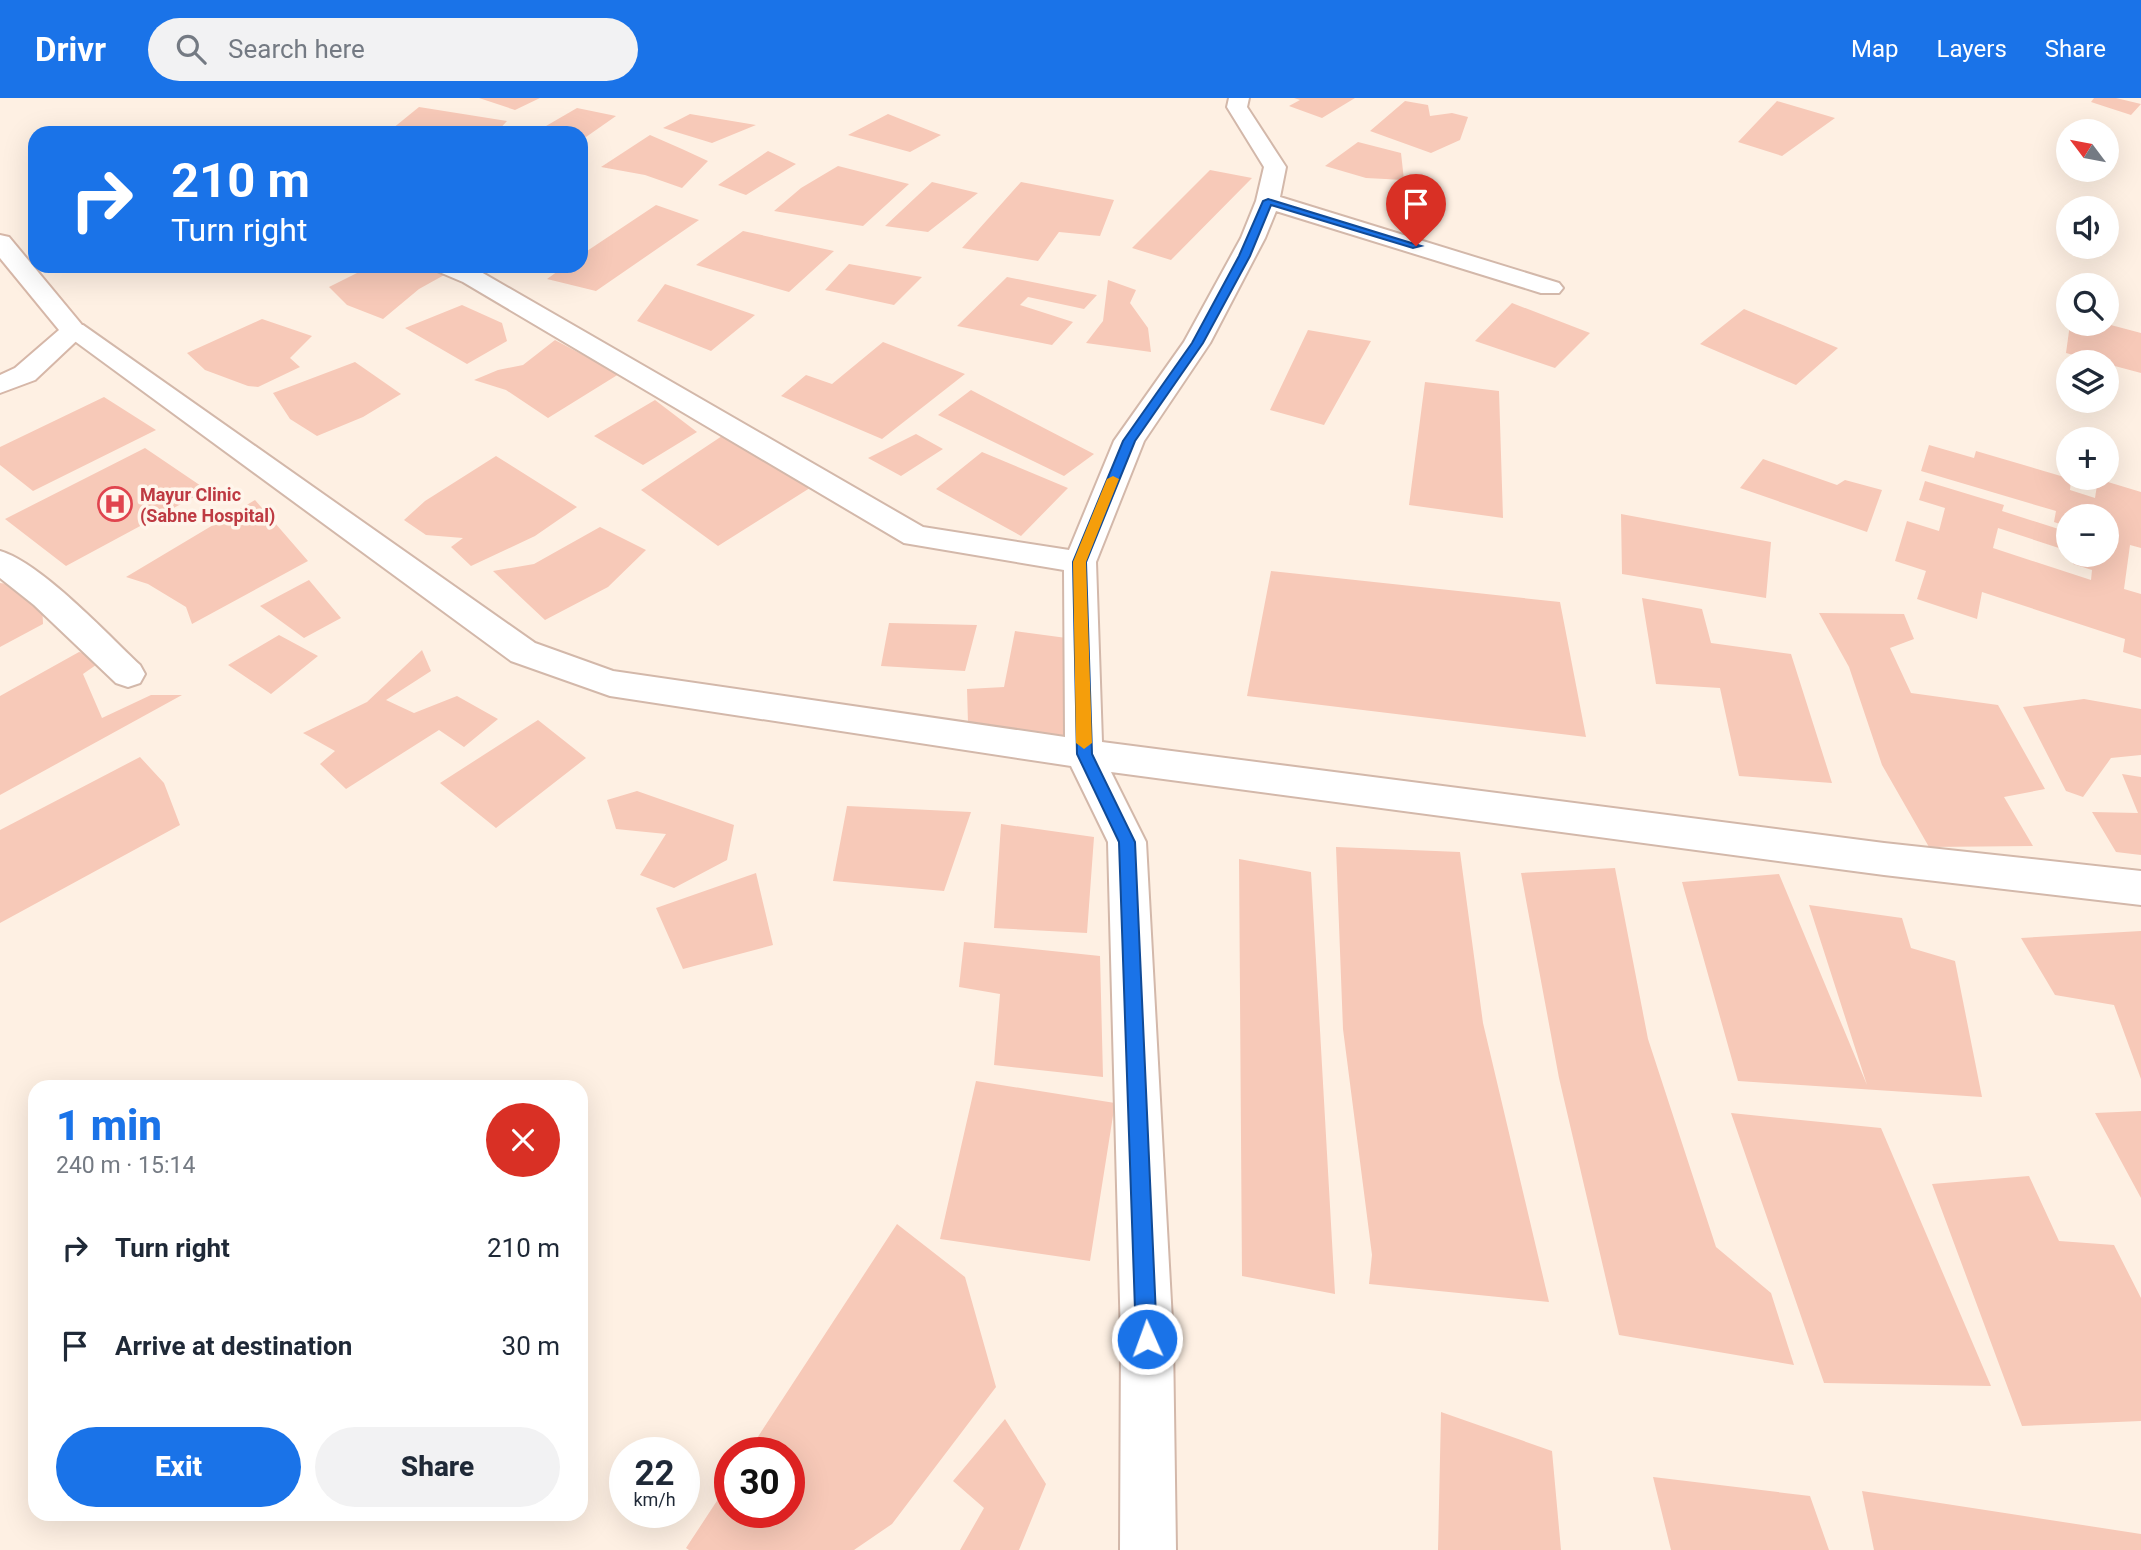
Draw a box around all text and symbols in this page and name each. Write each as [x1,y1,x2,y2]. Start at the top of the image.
search box [148,18,638,81]
text: Drivr [35,30,106,69]
icon: search [172,30,210,68]
text: Search here [228,34,365,64]
text: Map [1851,35,1899,63]
text: Layers [1937,35,2007,63]
text: Share [2045,35,2106,63]
north arrow [2056,119,2119,182]
map controls [2056,119,2119,567]
text: 210 m [171,152,310,209]
icon: right [56,154,147,245]
pin [1386,174,1446,246]
icon: arrive [1397,185,1435,223]
button: sound [2056,196,2119,259]
text: Turn right [171,211,307,249]
button: search [2056,273,2119,336]
button: layers [2056,350,2119,413]
button: + [2056,427,2119,490]
place label: Mayur Clinic (Sabne Hospital) [140,484,275,527]
hospital icon: Mayur Clinic (Sabne Hospital) [96,485,134,523]
button: − [2056,504,2119,567]
text: 1 min [56,1101,162,1150]
button: close [486,1103,560,1177]
text: 240 m · 15:14 [56,1152,195,1179]
icon: right [56,1229,94,1267]
text: Turn right [115,1233,230,1263]
text: 210 m [487,1233,560,1263]
position arrow [1110,1302,1184,1376]
icon: arrive [56,1327,94,1365]
text: Arrive at destination [115,1331,352,1361]
text: 30 m [502,1331,560,1361]
button: Exit [56,1427,301,1507]
button: Share [315,1427,560,1507]
speed limit sign: 30 [714,1437,805,1528]
text: 22 [634,1453,675,1494]
text: km/h [633,1489,676,1510]

